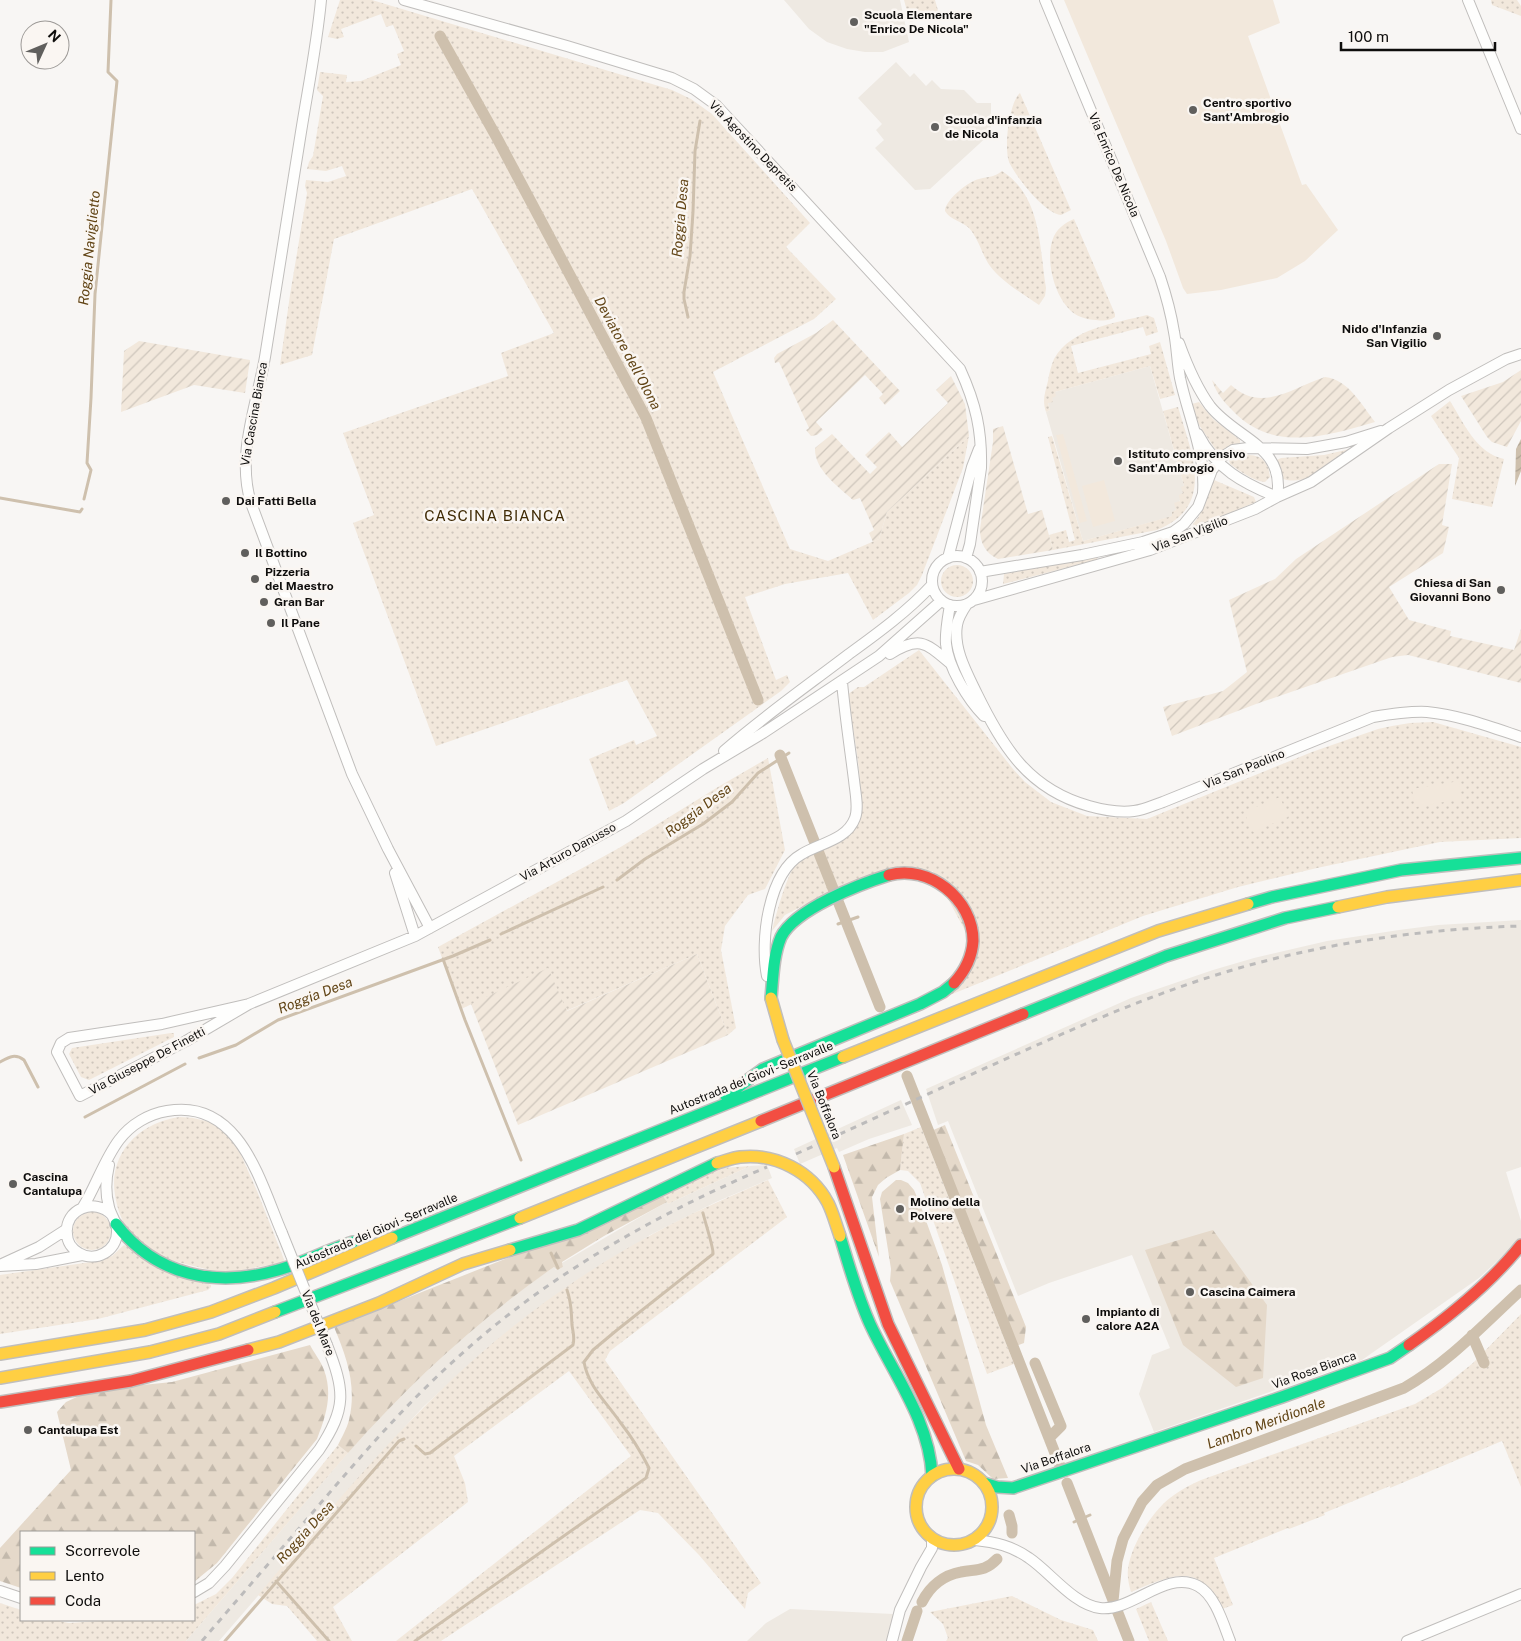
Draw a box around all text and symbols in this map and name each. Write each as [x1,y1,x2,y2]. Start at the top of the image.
place label: Scuola Elementare "Enrico De Nicola" [864,8,973,36]
marker: Scuola Elementare "Enrico De Nicola" [848,16,860,28]
north arrow [20,20,70,70]
scale bar [1341,20,1495,52]
text: N [45,26,64,45]
text: 100 m [1348,28,1389,45]
place label: Centro sportivo Sant'Ambrogio [1203,96,1292,124]
street label: Via Agostino Depretis [706,98,800,194]
marker: Centro sportivo Sant'Ambrogio [1187,104,1199,116]
street label: Via Enrico De Nicola [1086,111,1142,219]
place label: Scuola d'infanzia de Nicola [945,113,1042,141]
marker: Scuola d'infanzia de Nicola [929,121,941,133]
water label: Roggia Desa [669,178,691,258]
water label: Roggia Naviglietto [75,190,103,306]
water label: Deviatore dell'Olona [591,294,665,412]
place label: Nido d'Infanzia San Vigilio [1342,322,1427,350]
marker: Nido d'Infanzia San Vigilio [1431,330,1443,342]
street label: Via Cascina Bianca [238,361,270,467]
place label: Istituto comprensivo Sant'Ambrogio [1128,447,1246,475]
marker: Istituto comprensivo Sant'Ambrogio [1112,455,1124,467]
place label: Dai Fatti Bella [236,494,317,508]
marker: Dai Fatti Bella [220,495,232,507]
district label: CASCINA BIANCA [424,507,566,524]
street label: Via San Vigilio [1150,513,1230,555]
place label: Il Bottino [255,546,307,560]
marker: Il Bottino [239,547,251,559]
place label: Pizzeria del Maestro [265,565,334,593]
marker: Pizzeria del Maestro [249,573,261,585]
place label: Chiesa di San Giovanni Bono [1410,576,1491,604]
marker: Chiesa di San Giovanni Bono [1495,584,1507,596]
place label: Gran Bar [274,595,325,609]
marker: Gran Bar [258,596,270,608]
place label: Il Pane [281,616,320,630]
marker: Il Pane [265,617,277,629]
street label: Via San Paolino [1201,746,1287,792]
water label: Roggia Desa [662,780,734,840]
street label: Via Arturo Danusso [518,820,618,884]
water label: Roggia Desa [275,973,355,1017]
street label: Via Giuseppe De Finetti [87,1024,207,1098]
street label: Autostrada dei Giovi - Serravalle [667,1039,835,1117]
street label: Via Boffalora [804,1069,844,1141]
place label: Cascina Cantalupa [23,1170,82,1198]
marker: Cascina Cantalupa [7,1178,19,1190]
street label: Autostrada dei Giovi - Serravalle [292,1190,460,1272]
place label: Molino della Polvere [910,1195,980,1223]
marker: Molino della Polvere [894,1203,906,1215]
place label: Cascina Caimera [1200,1285,1296,1299]
marker: Cascina Caimera [1184,1286,1196,1298]
street label: Via del Mare [298,1288,338,1358]
place label: Impianto di calore A2A [1096,1305,1160,1333]
marker: Impianto di calore A2A [1080,1313,1092,1325]
street label: Via Rosa Bianca [1270,1348,1358,1392]
water label: Lambro Meridionale [1205,1394,1328,1452]
place label: Cantalupa Est [38,1423,119,1437]
marker: Cantalupa Est [22,1424,34,1436]
street label: Via Boffalora [1020,1440,1092,1476]
water label: Roggia Desa [273,1497,337,1567]
legend [20,1531,195,1621]
text: Scorrevole [65,1542,140,1559]
text: Lento [65,1567,104,1584]
text: Coda [65,1592,101,1609]

